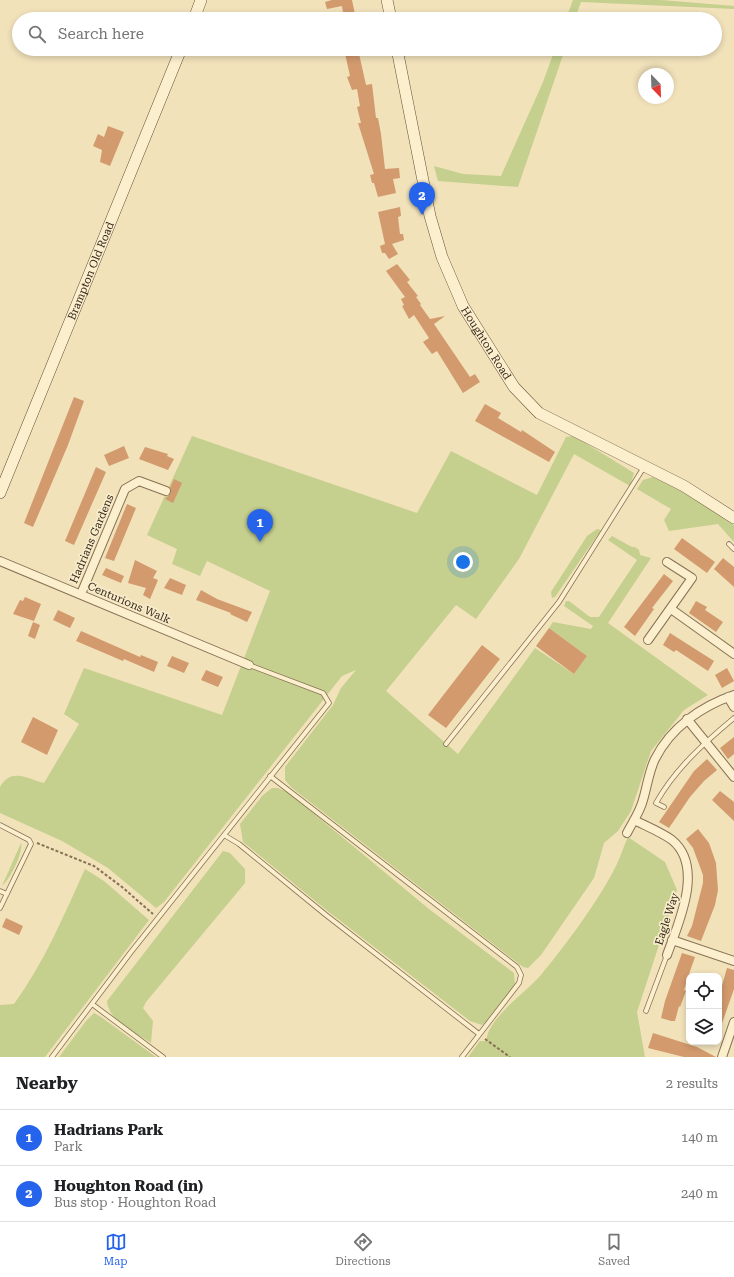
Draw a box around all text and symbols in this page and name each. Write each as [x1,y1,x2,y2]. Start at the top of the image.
search box [12,12,722,56]
icon: search [26,23,48,45]
text: Search here [58,25,144,43]
north arrow [638,68,674,104]
pin: 2 [409,182,435,215]
street label: Brampton Old Road [65,220,116,322]
street label: Houghton Road [458,304,514,382]
street label: Hadrians Gardens [67,492,117,586]
pin: 1 [247,509,273,542]
your location [453,552,473,572]
street label: Centurions Walk [86,580,173,626]
street label: Eagle Way [652,891,682,947]
map controls [686,973,722,1045]
button: locate [686,973,722,1009]
button: layers [686,1009,722,1045]
text: Nearby [16,1073,78,1093]
text: 2 results [666,1076,718,1091]
text: Hadrians Park [54,1121,163,1139]
text: 1 [25,1130,33,1145]
text: 140 m [681,1130,718,1145]
text: Park [54,1139,83,1154]
text: Houghton Road (in) [54,1177,203,1195]
text: 2 [25,1186,33,1201]
text: 240 m [681,1186,718,1201]
text: Bus stop · Houghton Road [54,1195,216,1210]
tab: Map [104,1231,127,1268]
tab: Directions [335,1231,390,1268]
tab: Saved [598,1231,630,1268]

